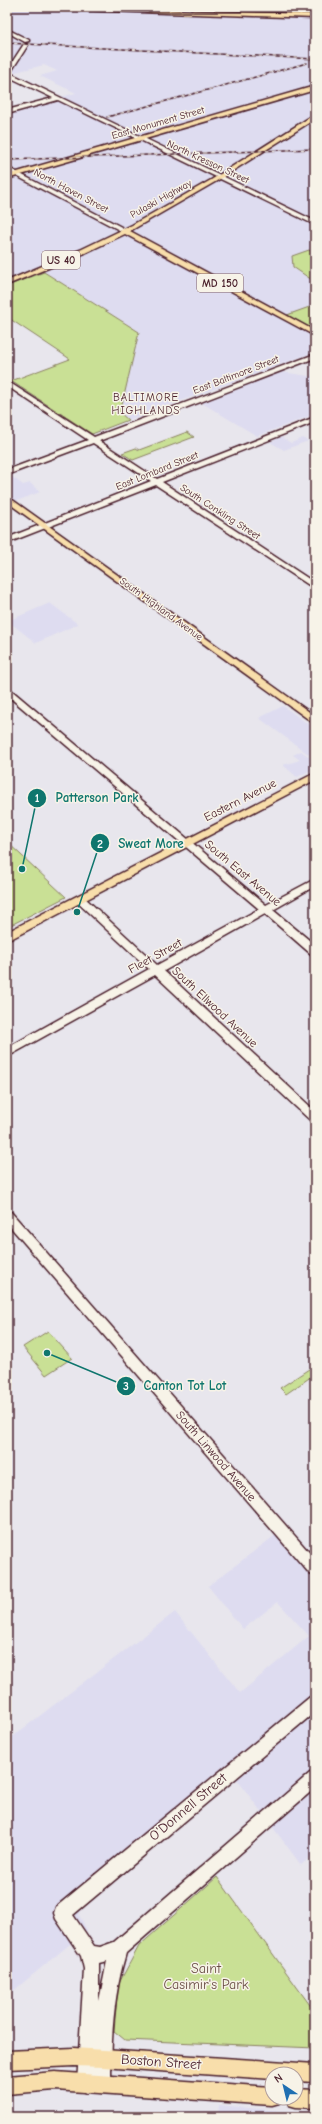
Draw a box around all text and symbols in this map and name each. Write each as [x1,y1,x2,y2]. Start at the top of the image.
street label: East Monument Street [110,104,207,142]
street label: North Kresson Street [165,138,252,187]
street label: North Haven Street [32,166,111,216]
street label: Pulaski Highway [128,177,194,221]
road number: US 40 [42,251,80,269]
road number: MD 150 [197,274,243,292]
street label: East Baltimore Street [191,353,282,397]
district label: BALTIMORE HIGHLANDS [112,391,180,417]
street label: East Lombard Street [114,449,201,493]
street label: South Conkling Street [178,482,263,543]
street label: South Highland Avenue [117,575,205,643]
street label: Eastern Avenue [201,776,279,824]
callout: Patterson Park [27,785,146,810]
text: Patterson Park [56,790,139,805]
text: 1 [35,791,40,805]
callout: Sweat More [90,831,191,856]
text: Sweat More [118,836,184,851]
text: 2 [97,837,103,851]
street label: South East Avenue [202,837,284,909]
street label: Fleet Street [126,935,185,976]
street label: South Ellwood Avenue [169,964,261,1050]
callout: Canton Tot Lot [116,1373,234,1398]
text: Canton Tot Lot [144,1378,227,1393]
text: 3 [123,1379,129,1393]
street label: South Linwood Avenue [173,1408,259,1504]
street label: O'Donnell Street [146,1769,231,1844]
park label: Saint Casimir's Park [163,1960,249,1993]
street label: Boston Street [120,2051,203,2073]
north arrow [264,2066,304,2106]
text: N [272,2071,285,2086]

